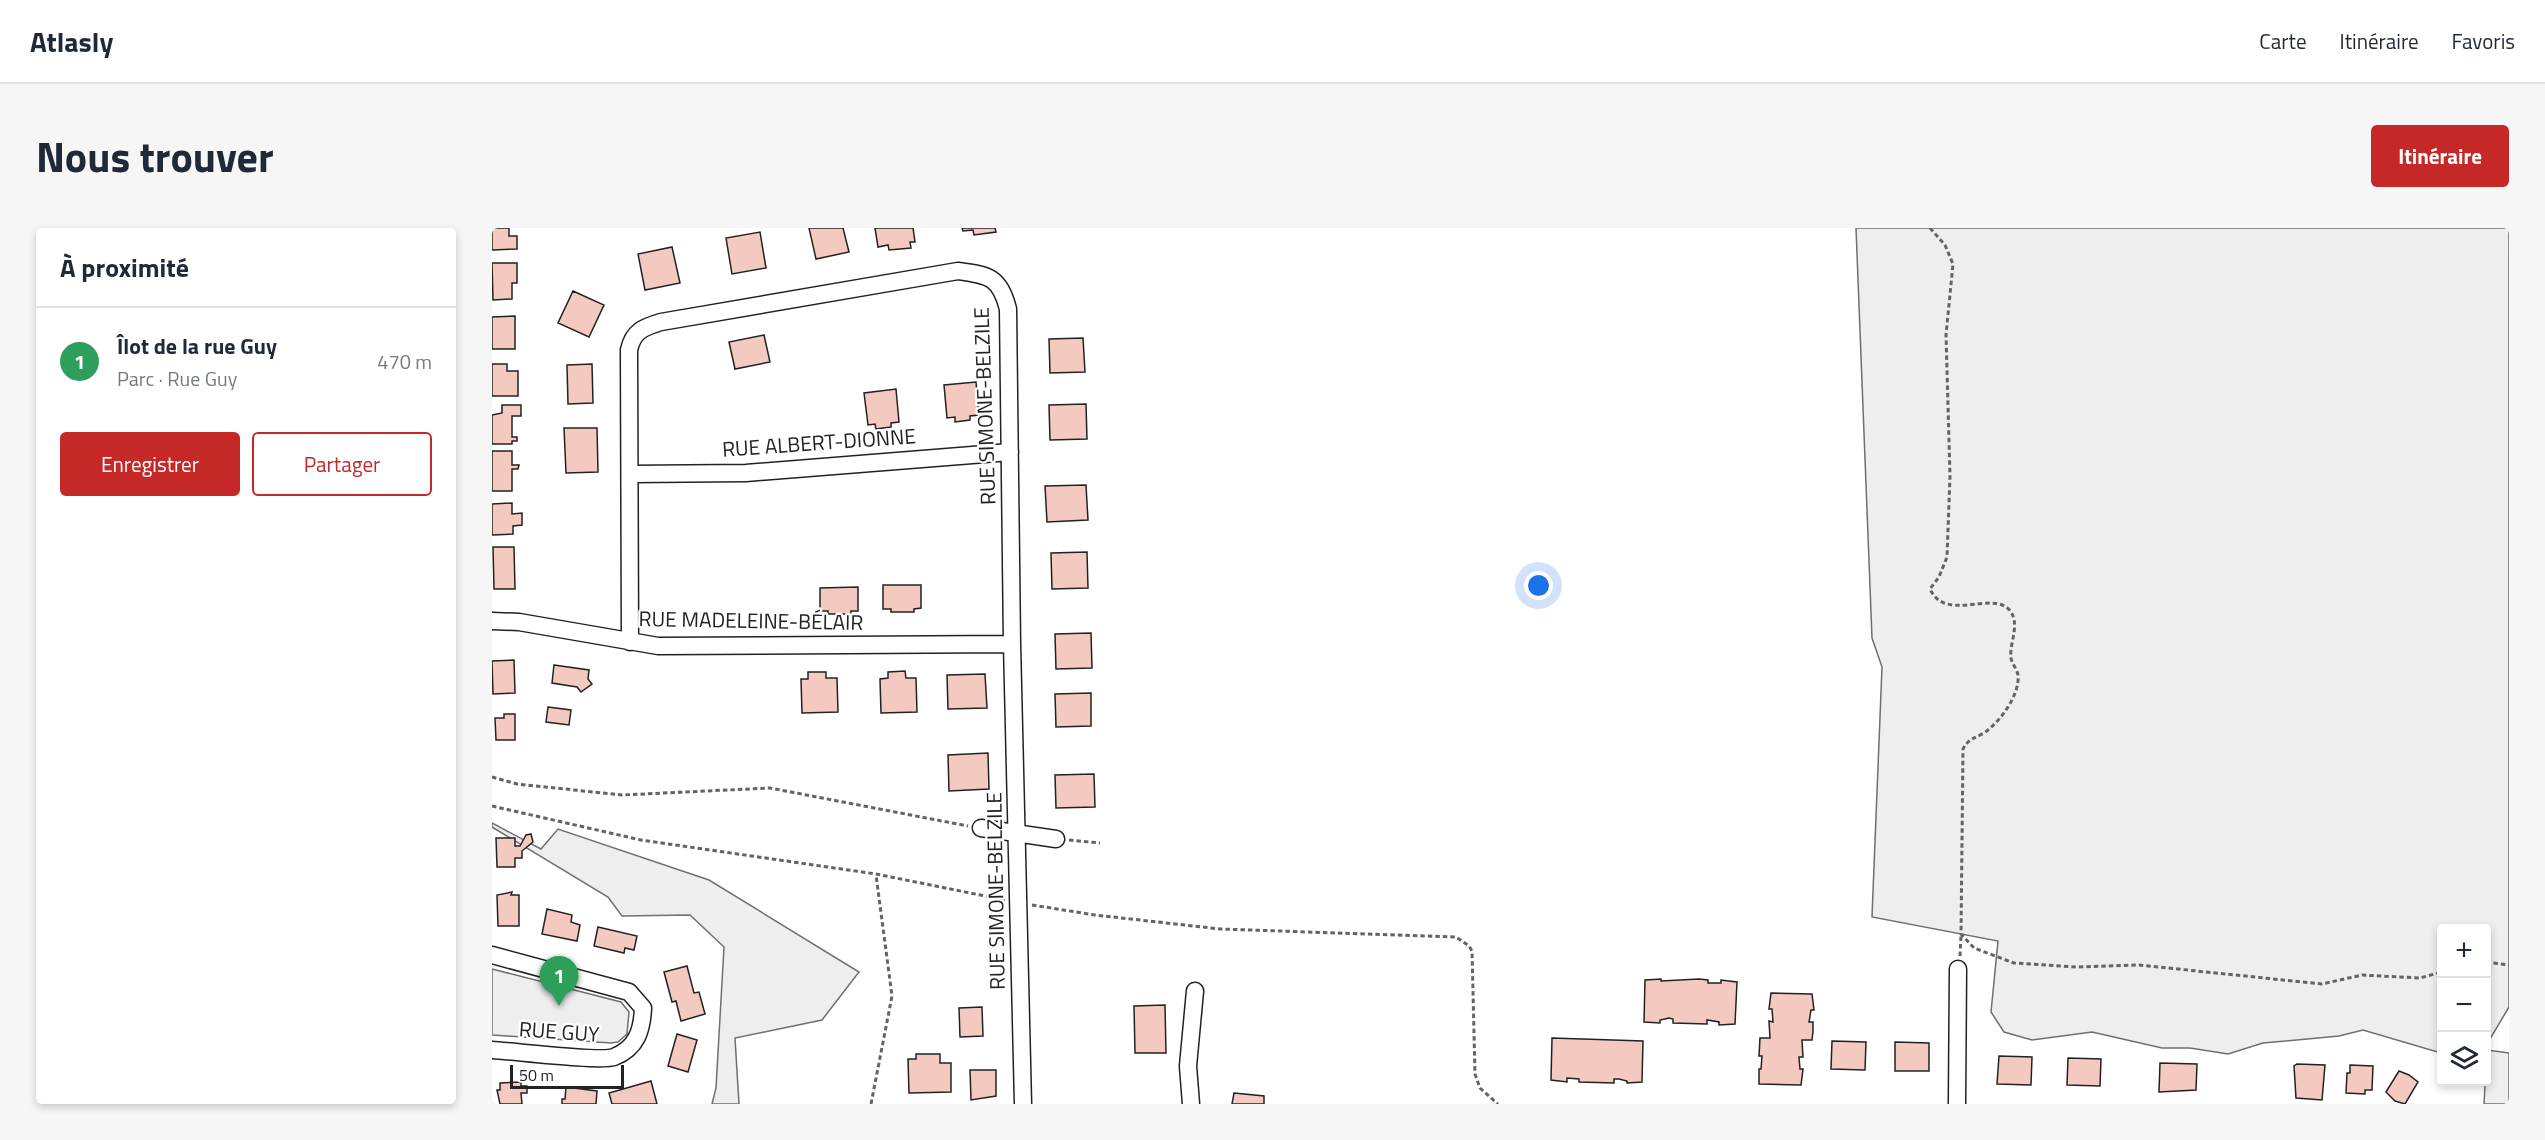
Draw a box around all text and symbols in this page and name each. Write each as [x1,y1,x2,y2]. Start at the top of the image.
text: Atlasly [30,20,113,63]
text: Carte [2259,25,2307,57]
text: Itinéraire [2340,25,2419,57]
text: Favoris [2452,25,2515,57]
text: Nous trouver [36,124,274,188]
button: Itinéraire [2371,125,2509,187]
text: À proximité [60,248,189,287]
street label: RUE SIMONE-BELZILE [965,307,1003,506]
text: Îlot de la rue Guy [117,329,277,363]
text: 1 [74,346,85,377]
text: 470 m [377,346,432,377]
text: Parc · Rue Guy [117,363,237,394]
street label: RUE ALBERT-DIONNE [721,419,917,465]
button: Enregistrer [60,432,240,496]
button: Partager [252,432,432,496]
your location [1524,571,1553,600]
street label: RUE MADELEINE-BÉLAIR [638,602,864,638]
street label: RUE SIMONE-BELZILE [977,792,1013,990]
map controls [2437,924,2491,1086]
button: + [2437,924,2491,978]
pin: 1 [540,956,578,1006]
button: − [2437,978,2491,1032]
street label: RUE GUY [518,1012,601,1050]
button: layers [2437,1032,2491,1086]
scale bar [510,1062,624,1090]
text: 50 m [519,1063,554,1087]

